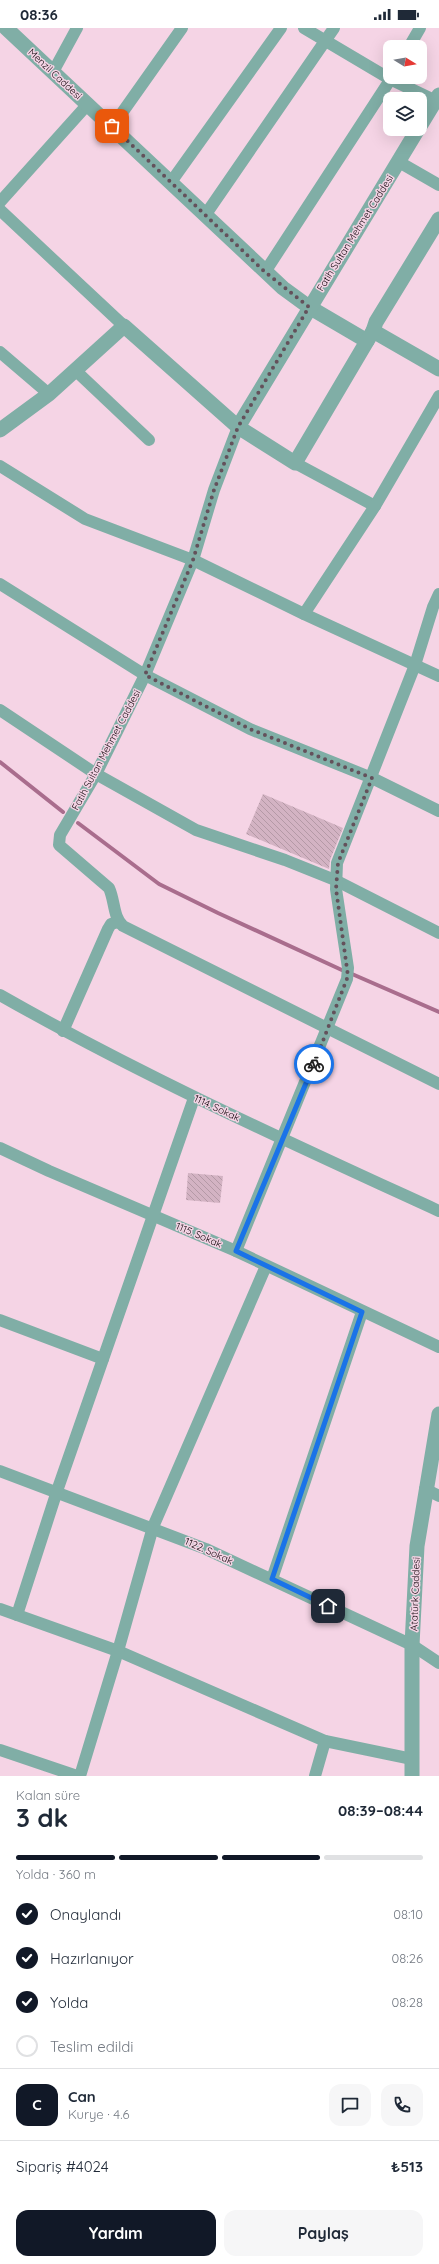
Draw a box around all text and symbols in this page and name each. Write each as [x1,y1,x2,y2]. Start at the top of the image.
text: 08:36 [20,5,58,24]
north arrow [383,40,427,84]
map controls [383,40,427,136]
street label: Menzil Caddesi [25,46,85,102]
button: layers [383,92,427,136]
pin [95,109,129,143]
icon: bag [101,115,123,137]
street label: Fatih Sultan Mehmet Caddesi [314,172,396,294]
street label: Fatih Sultan Mehmet Caddesi [69,687,143,813]
courier [294,1044,334,1084]
icon: bike [303,1053,325,1075]
street label: 1114. Sokak [192,1092,242,1124]
street label: 1115. Sokak [174,1219,224,1251]
street label: 1122. Sokak [183,1535,235,1567]
street label: Atatürk Caddesi [407,1557,423,1631]
pin [311,1589,345,1623]
icon: home [317,1595,339,1617]
text: Kalan süre [16,1787,80,1803]
text: 3 dk [16,1801,68,1834]
text: 08:39–08:44 [338,1801,423,1820]
text: Yolda · 360 m [16,1866,96,1882]
icon: check [16,1903,38,1925]
text: Onaylandı [50,1905,121,1924]
text: 08:10 [393,1906,423,1922]
icon: check [16,1947,38,1969]
text: Hazırlanıyor [50,1949,134,1968]
text: 08:26 [392,1950,423,1966]
icon: check [16,1991,38,2013]
text: Yolda [50,1993,88,2012]
text: 08:28 [392,1994,423,2010]
text: Teslim edildi [50,2037,134,2056]
button: chat [329,2084,371,2126]
button: phone [381,2084,423,2126]
text: Can [68,2087,96,2106]
text: C [32,2095,42,2114]
text: Kurye · 4.6 [68,2106,130,2122]
text: Sipariş #4024 [16,2157,109,2176]
text: ₺513 [391,2157,423,2176]
button: Yardım [16,2210,216,2256]
button: Paylaş [224,2210,423,2256]

